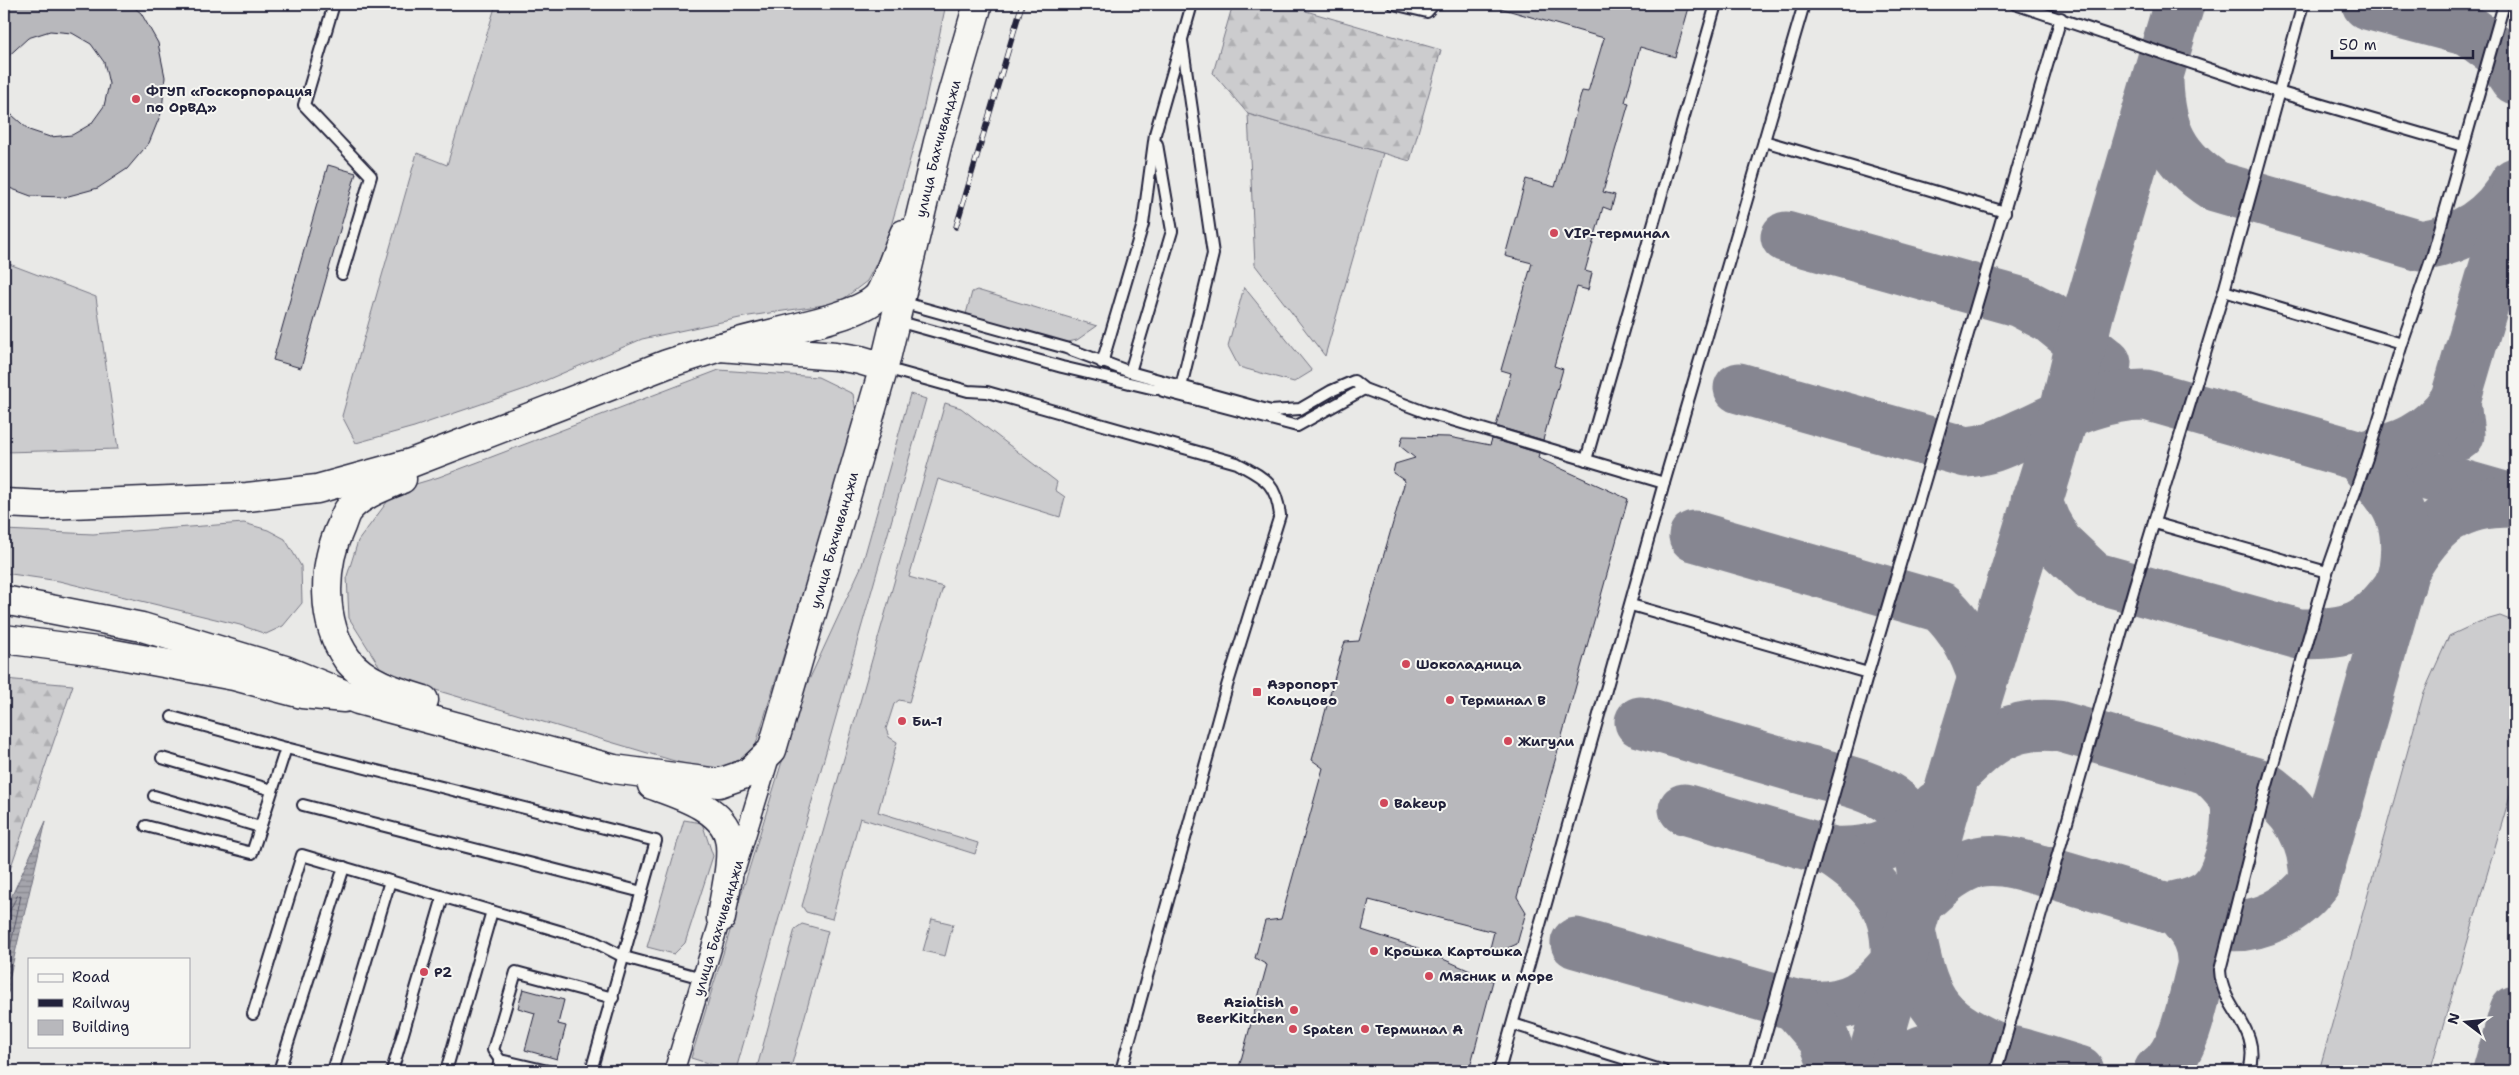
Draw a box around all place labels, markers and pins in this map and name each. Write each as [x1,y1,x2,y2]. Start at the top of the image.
place label: ФГУП «Госкорпорация по ОрВД» [146,82,312,116]
marker: ФГУП «Госкорпорация по ОрВД» [130,93,142,105]
place label: VIP-терминал [1564,224,1670,242]
marker: VIP-терминал [1548,227,1560,239]
place label: Шоколадница [1416,655,1522,673]
marker: Шоколадница [1400,658,1412,670]
place label: Аэропорт Кольцово [1267,675,1338,709]
marker: Аэропорт Кольцово [1251,686,1263,698]
place label: Терминал B [1460,691,1546,709]
marker: Терминал B [1444,694,1456,706]
place label: Би-1 [912,712,942,730]
marker: Би-1 [896,715,908,727]
place label: Жигули [1518,732,1575,750]
marker: Жигули [1502,735,1514,747]
place label: Bakeup [1394,794,1446,812]
marker: Bakeup [1378,797,1390,809]
place label: Крошка Картошка [1384,942,1523,960]
marker: Крошка Картошка [1368,945,1380,957]
place label: P2 [434,963,452,981]
marker: P2 [418,966,430,978]
place label: Мясник и море [1439,967,1553,985]
marker: Мясник и море [1423,970,1435,982]
place label: Aziatish BeerKitchen [1197,993,1284,1027]
marker: Aziatish BeerKitchen [1288,1004,1300,1016]
place label: Spaten [1303,1020,1353,1038]
place label: Терминал А [1375,1020,1463,1038]
marker: Spaten [1287,1023,1299,1035]
marker: Терминал А [1359,1023,1371,1035]

